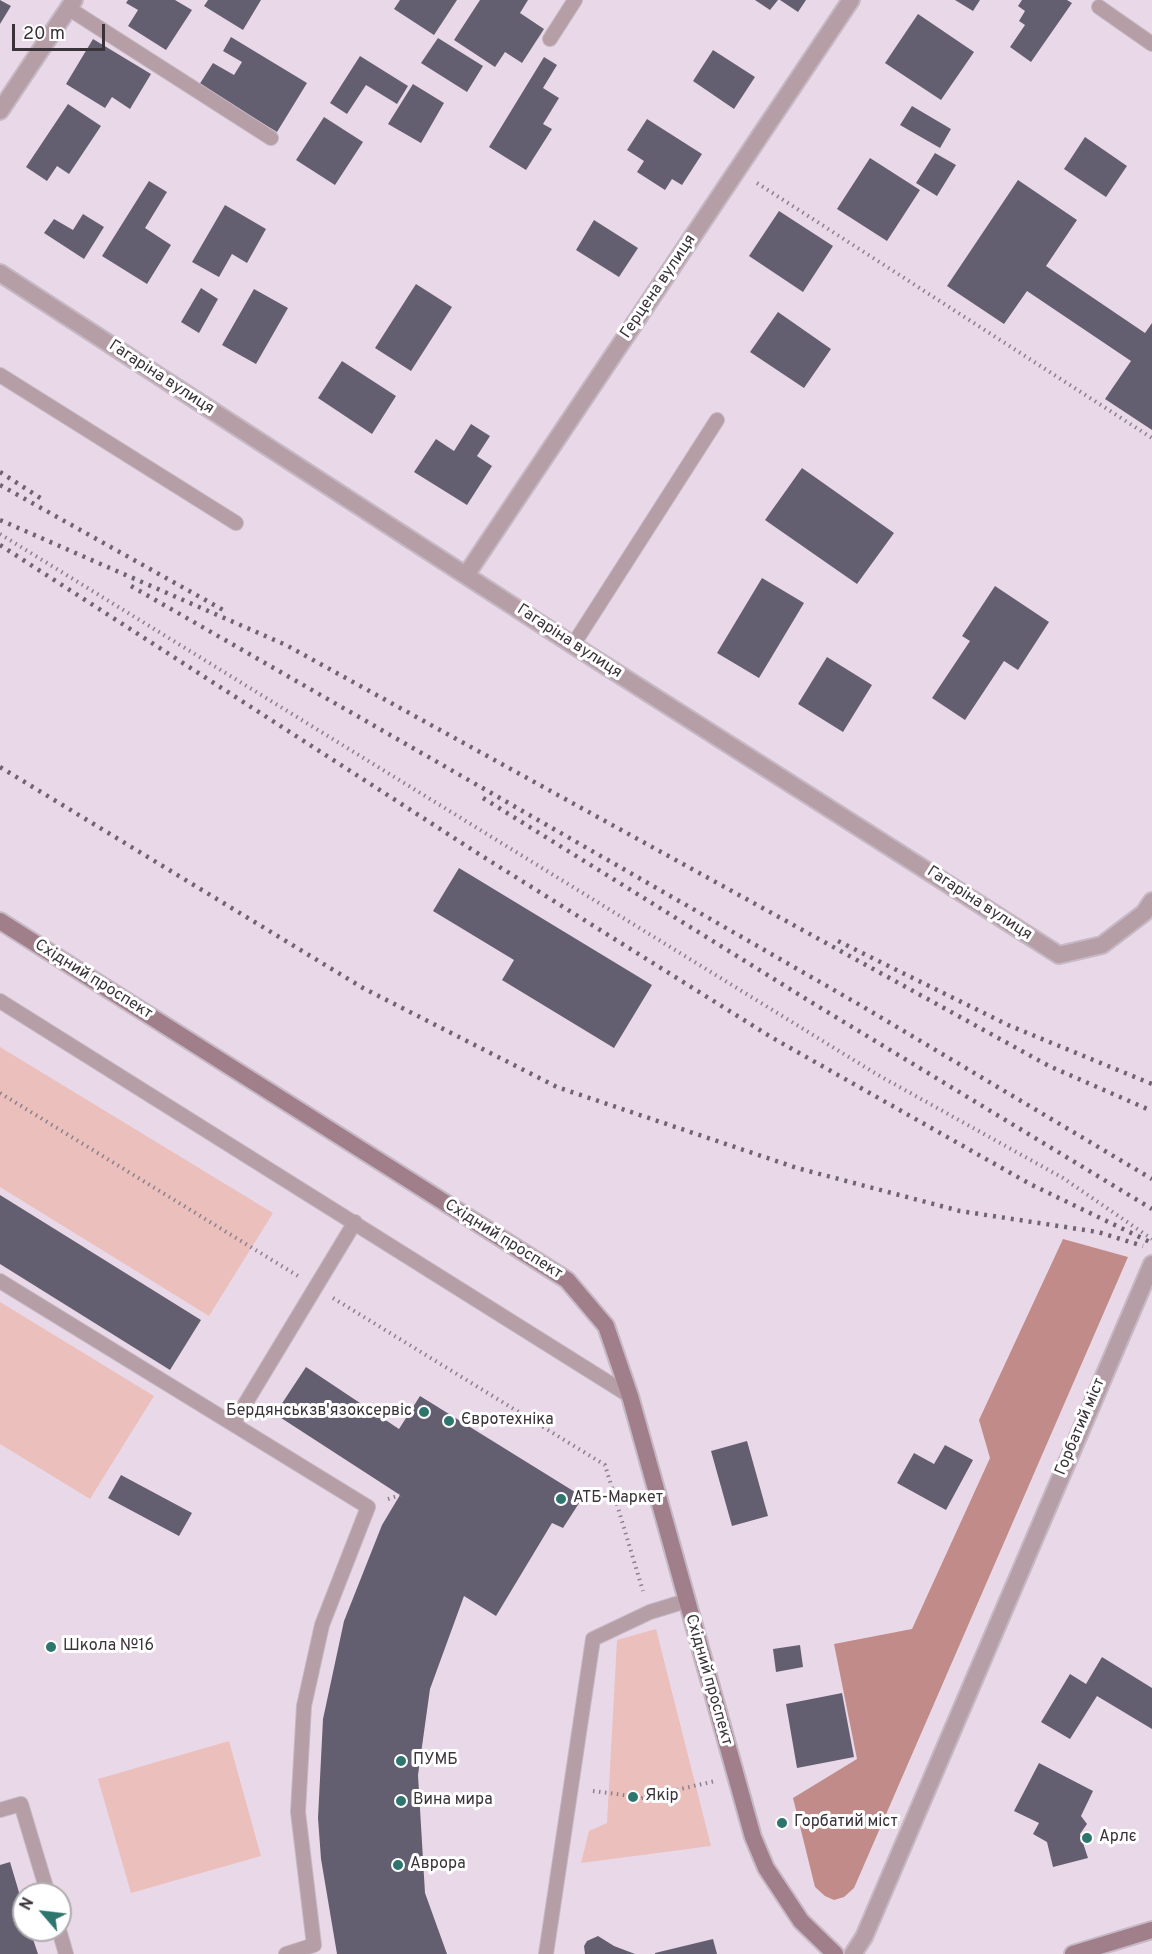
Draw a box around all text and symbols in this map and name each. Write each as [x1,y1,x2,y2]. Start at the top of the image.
scale bar [15,12,108,50]
text: 20 m [23,23,65,46]
street label: Герцена вулиця [617,231,701,343]
street label: Гагаріна вулиця [105,337,217,419]
street label: Гагаріна вулиця [513,601,625,683]
street label: Гагаріна вулиця [923,863,1035,945]
street label: Східний проспект [31,936,155,1024]
street label: Східний проспект [441,1196,565,1284]
street label: Горбатий міст [1052,1376,1110,1478]
place label: Бердянськзв'язоксервіс [226,1402,412,1422]
marker: Бердянськзв'язоксервіс [417,1405,431,1419]
place label: Євротехніка [461,1411,554,1431]
marker: Євротехніка [442,1414,456,1428]
place label: АТБ-Маркет [573,1489,663,1509]
marker: АТБ-Маркет [554,1492,568,1506]
street label: Східний проспект [680,1612,736,1748]
place label: Школа №16 [63,1637,154,1657]
marker: Школа №16 [44,1640,58,1654]
place label: ПУМБ [413,1751,458,1771]
marker: ПУМБ [394,1754,408,1768]
place label: Якір [645,1787,679,1807]
marker: Якір [626,1790,640,1804]
place label: Вина мира [413,1791,493,1811]
marker: Вина мира [394,1794,408,1808]
place label: Горбатий міст [794,1813,898,1833]
marker: Горбатий міст [775,1816,789,1830]
place label: Арлє [1099,1828,1137,1848]
marker: Арлє [1080,1831,1094,1845]
place label: Аврора [410,1855,466,1875]
marker: Аврора [391,1858,405,1872]
north arrow [12,1882,72,1942]
text: N [16,1895,39,1914]

